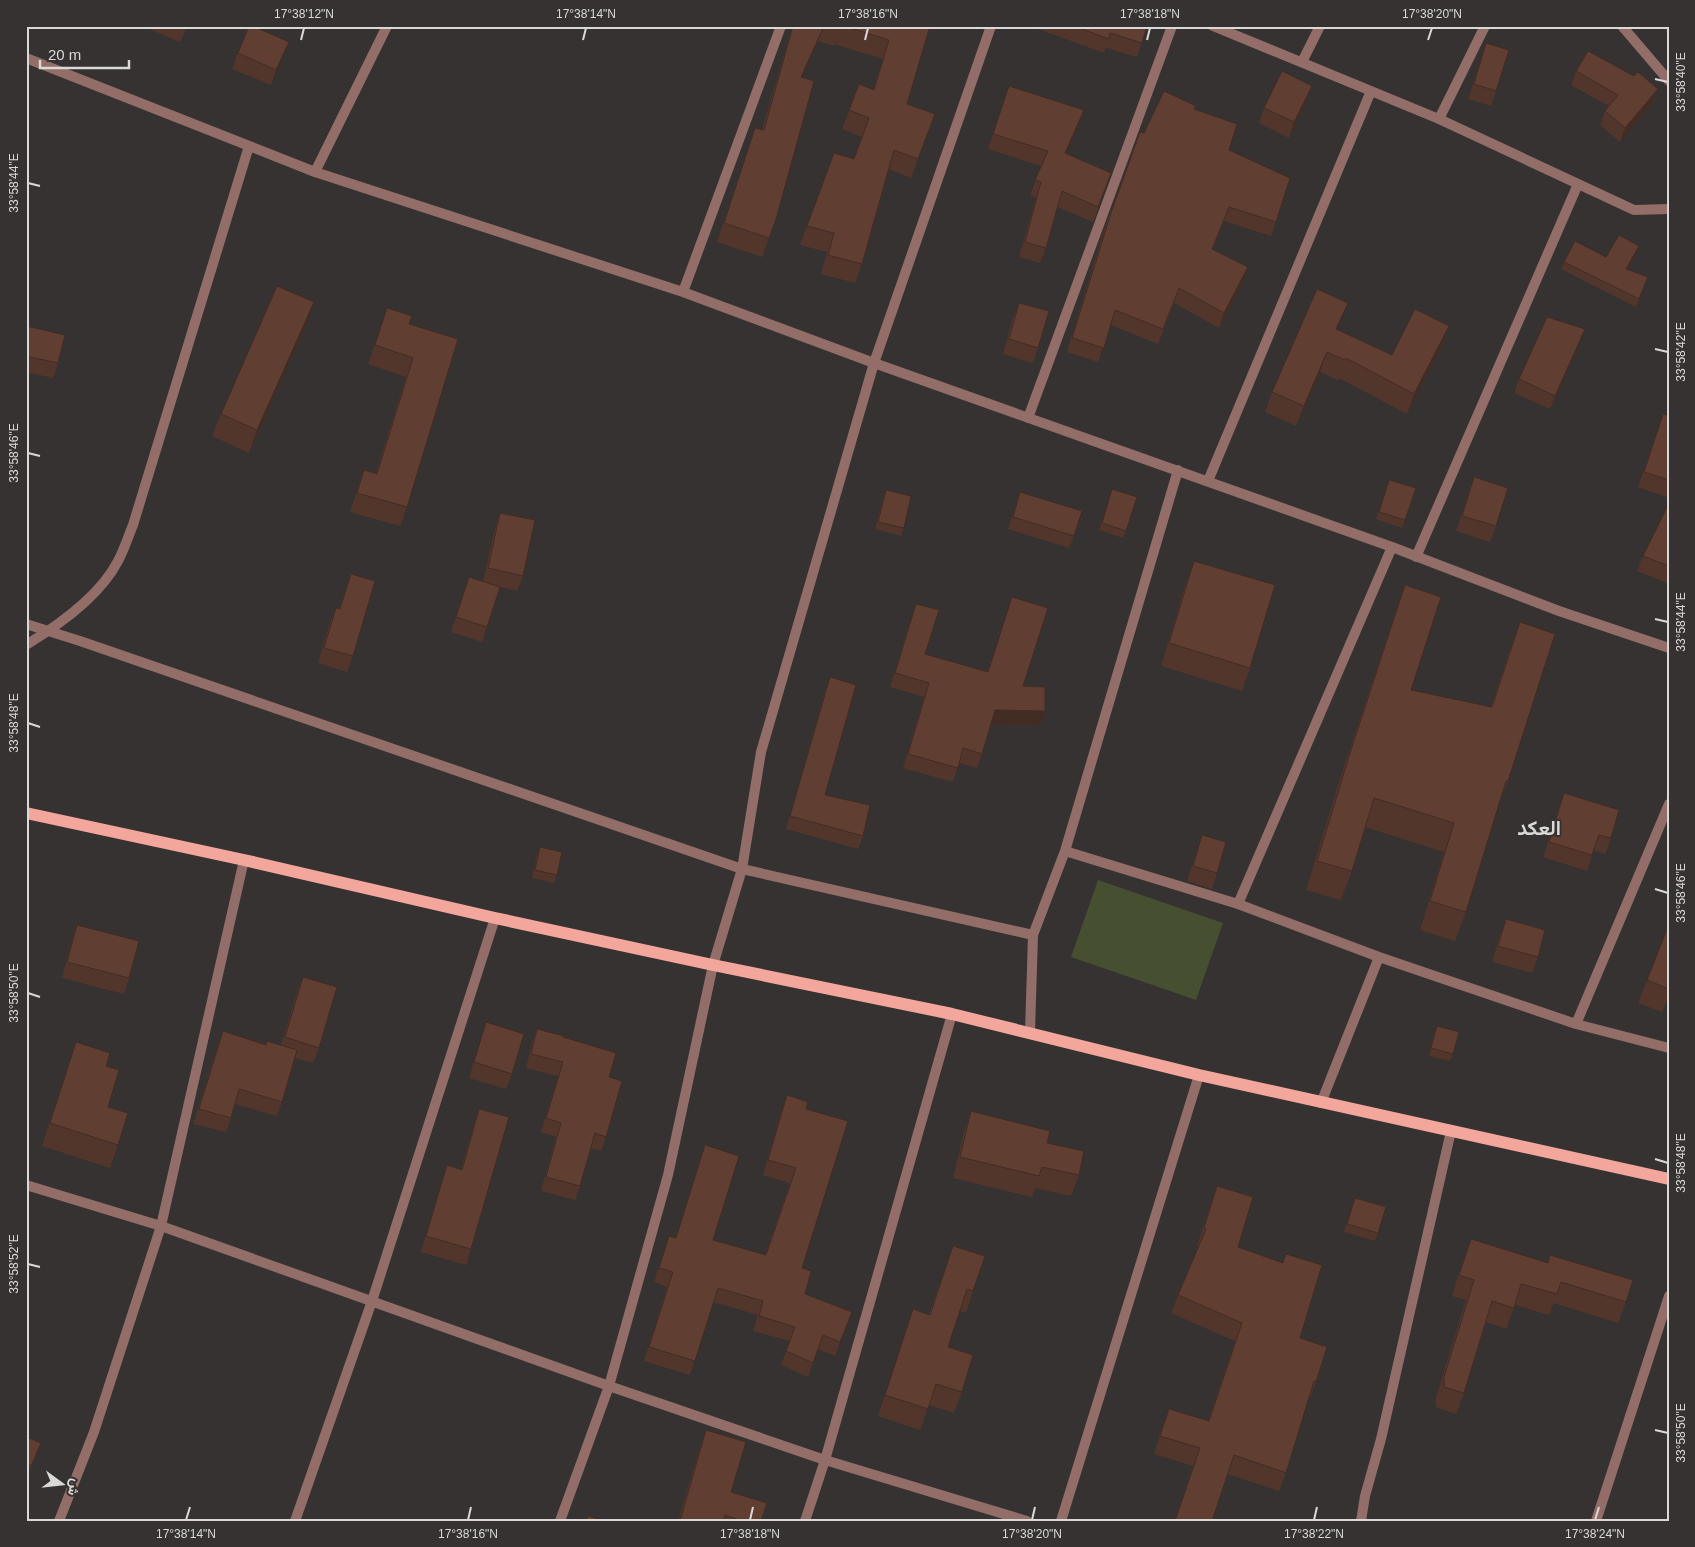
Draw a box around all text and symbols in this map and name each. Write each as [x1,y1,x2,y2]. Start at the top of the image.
text: 17°38'12"N [274,7,334,21]
text: 17°38'14"N [556,7,616,21]
text: 17°38'16"N [838,7,898,21]
text: 17°38'18"N [1120,7,1180,21]
text: 17°38'20"N [1402,7,1462,21]
scale bar [40,38,129,70]
text: 20 m [48,46,81,63]
text: 33°58'40"E [1674,52,1688,112]
text: 33°58'44"E [7,153,21,213]
text: 33°58'42"E [1674,322,1688,382]
text: 33°58'46"E [7,423,21,483]
text: 33°58'44"E [1674,592,1688,652]
text: 33°58'48"E [7,693,21,753]
district label: العكد [1517,817,1561,839]
text: 33°58'46"E [1674,863,1688,923]
text: 33°58'50"E [7,963,21,1023]
text: 33°58'48"E [1674,1133,1688,1193]
text: 33°58'52"E [7,1234,21,1294]
text: 33°58'50"E [1674,1403,1688,1463]
north arrow [38,1460,88,1510]
text: ش [64,1477,84,1498]
text: 17°38'14"N [156,1527,216,1541]
text: 17°38'16"N [438,1527,498,1541]
text: 17°38'18"N [720,1527,780,1541]
text: 17°38'20"N [1002,1527,1062,1541]
text: 17°38'22"N [1284,1527,1344,1541]
text: 17°38'24"N [1565,1527,1625,1541]

